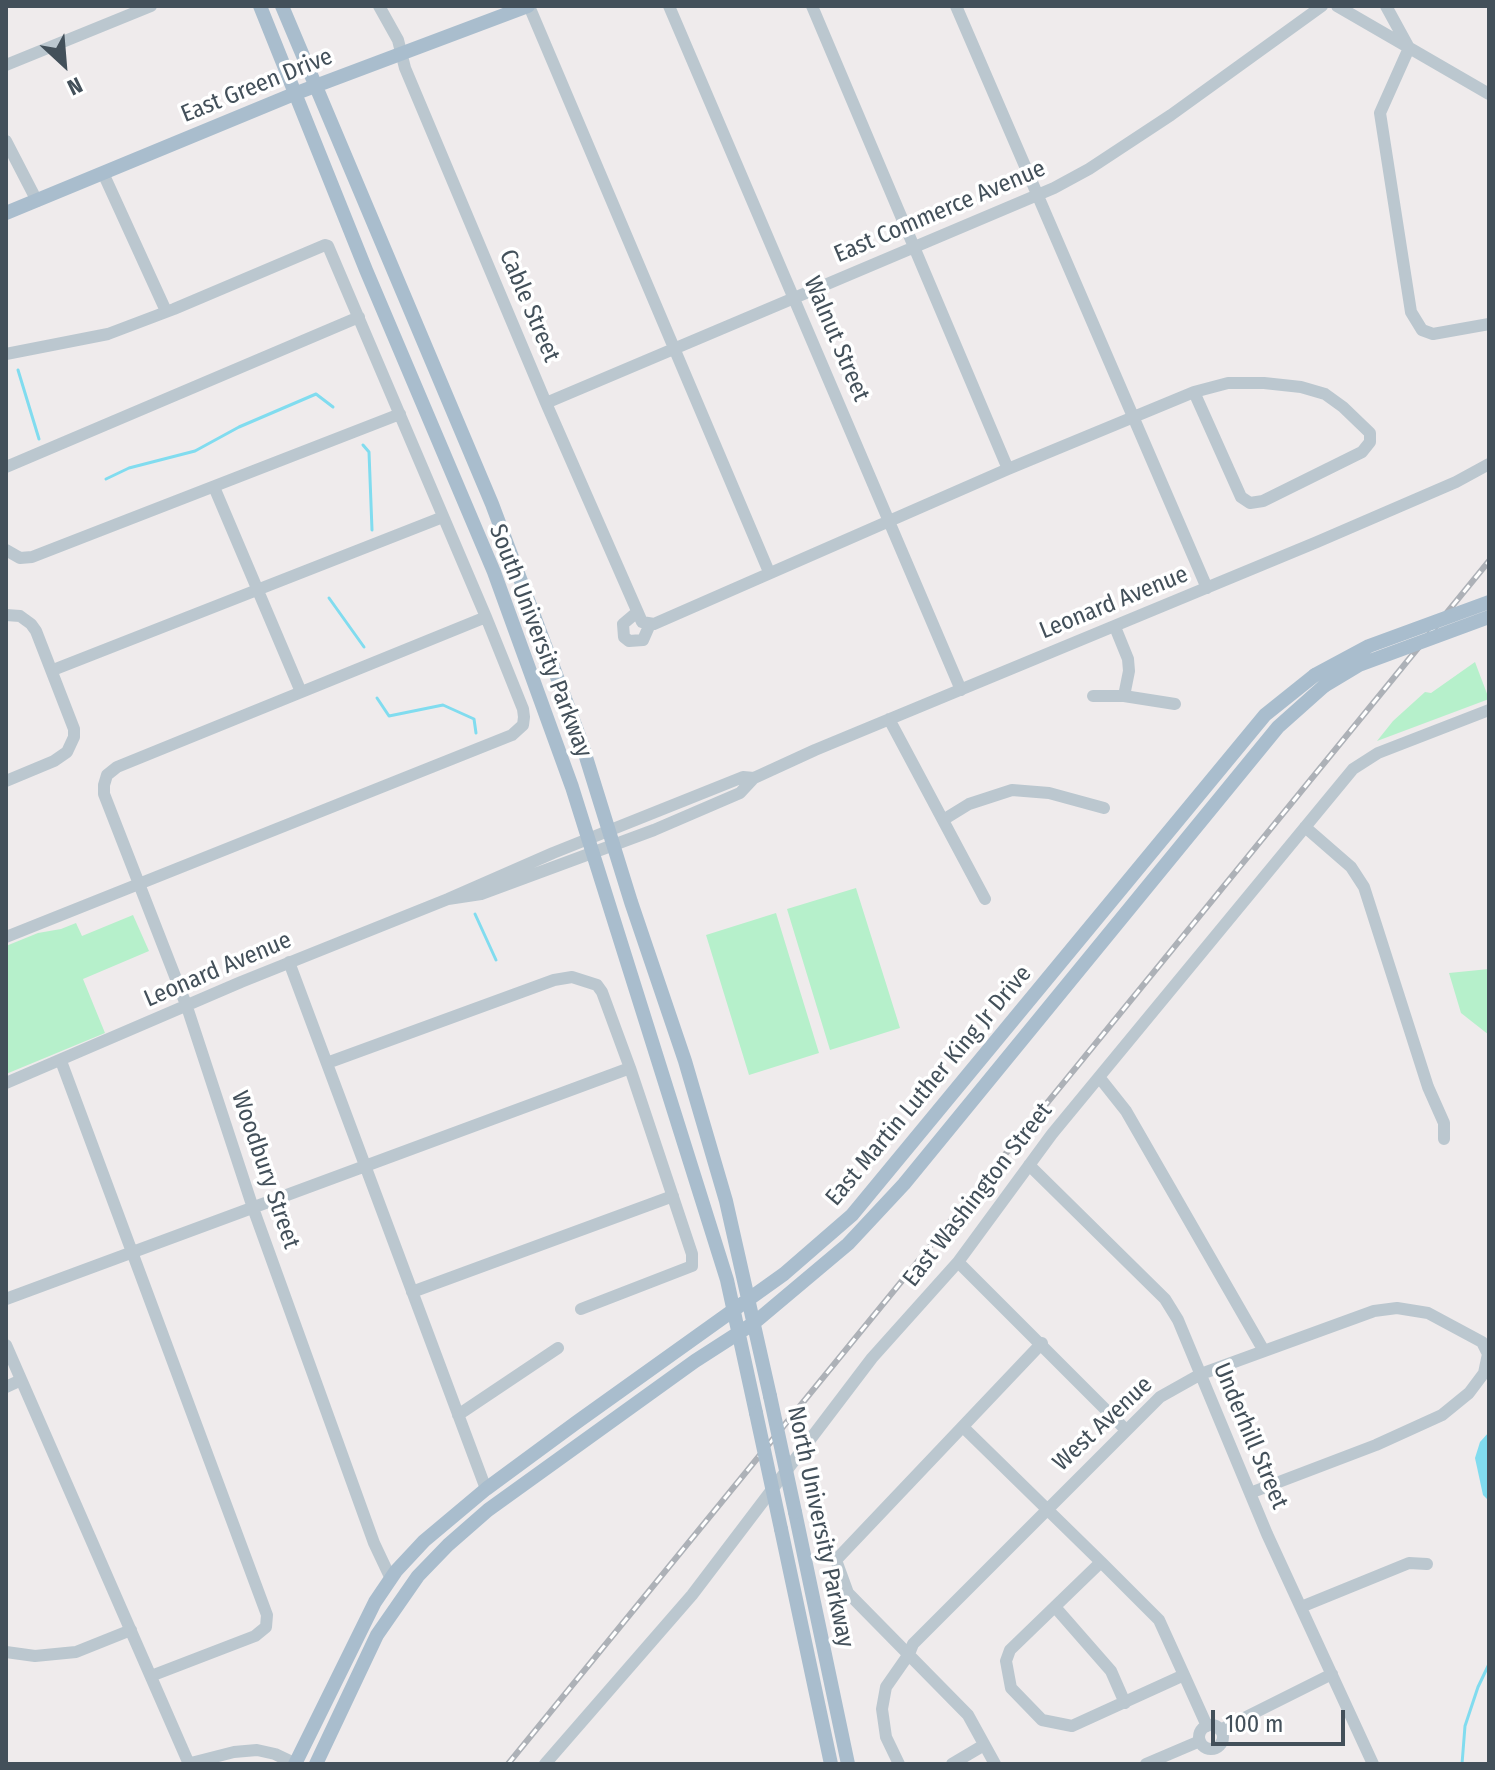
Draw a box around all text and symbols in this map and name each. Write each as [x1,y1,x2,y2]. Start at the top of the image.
north arrow [24,24,104,104]
street label: East Green Drive [177,43,337,129]
text: N [63,71,87,101]
street label: East Commerce Avenue [830,154,1050,270]
street label: Cable Street [492,246,566,366]
street label: Walnut Street [797,272,875,406]
street label: South University Parkway [482,521,598,761]
street label: Leonard Avenue [1036,560,1192,646]
street label: Leonard Avenue [140,926,296,1014]
street label: East Martin Luther King Jr Drive [820,960,1038,1212]
street label: Woodbury Street [225,1087,305,1253]
street label: East Washington Street [897,1097,1059,1293]
street label: Underhill Street [1206,1359,1294,1513]
street label: West Avenue [1047,1371,1159,1477]
street label: North University Parkway [780,1404,860,1650]
scale bar [1215,1694,1349,1744]
text: 100 m [1225,1710,1283,1738]

